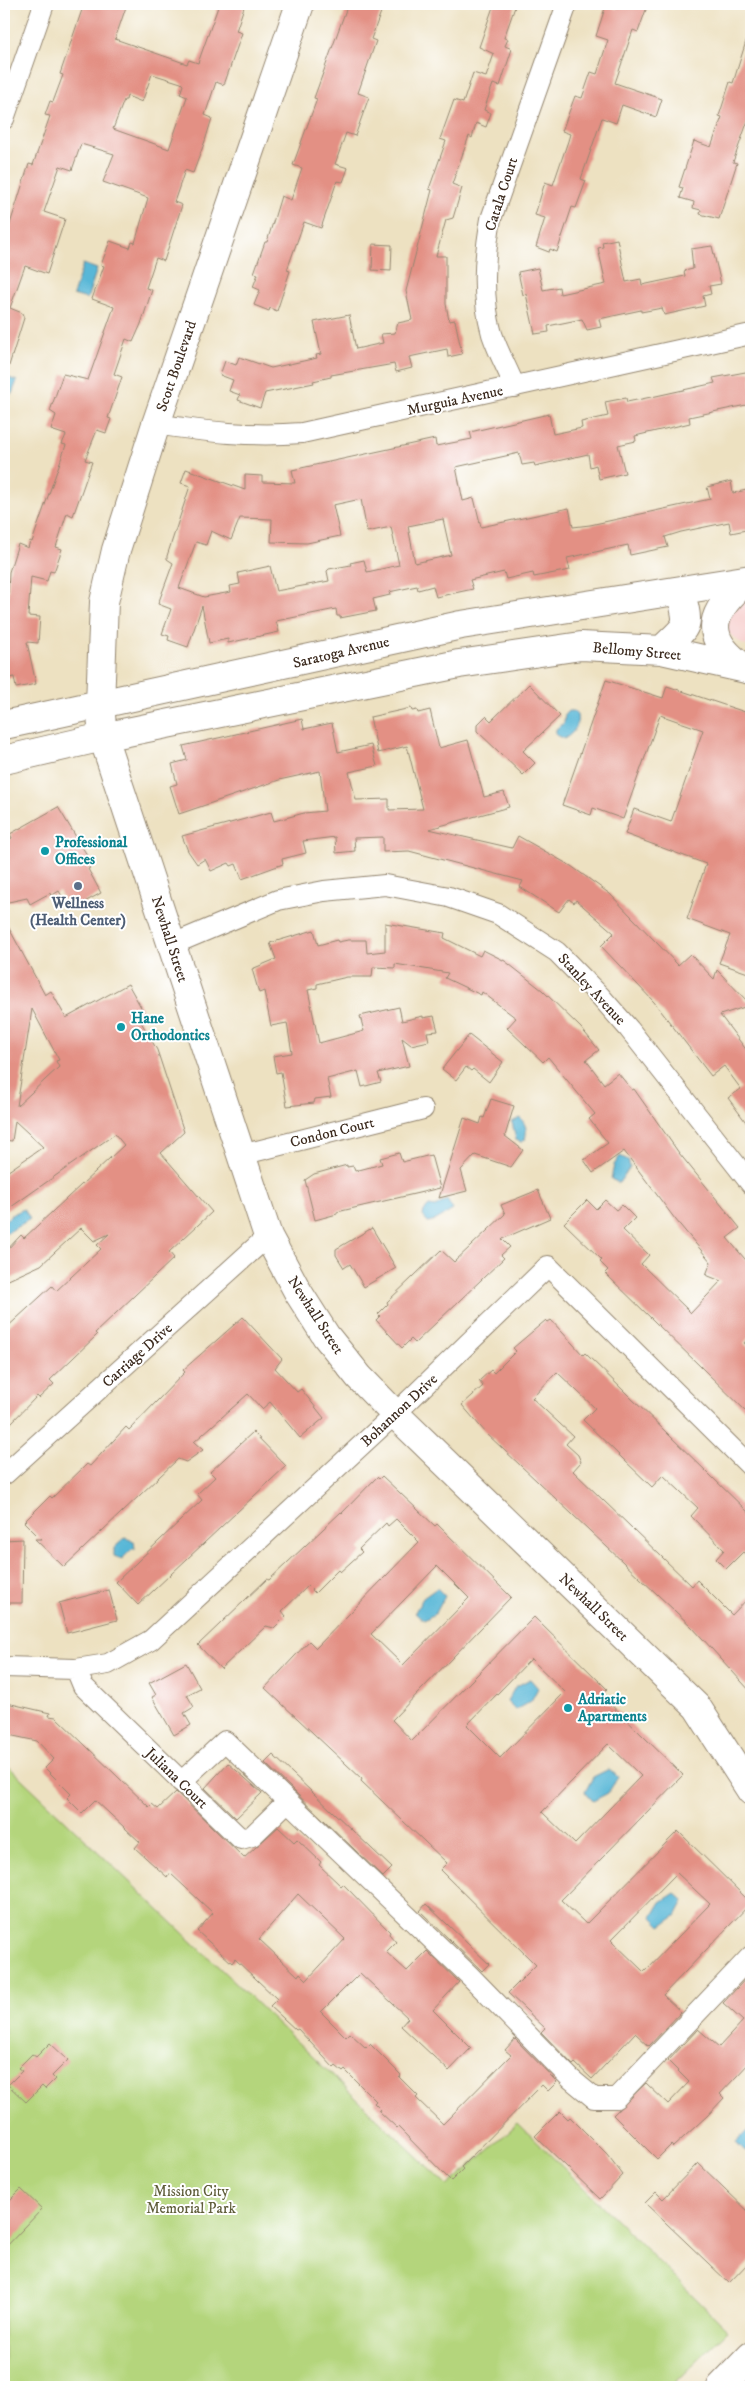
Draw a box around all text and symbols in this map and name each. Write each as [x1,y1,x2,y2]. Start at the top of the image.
street label: Catala Court [481,155,522,233]
street label: Scott Boulevard [152,318,201,414]
street label: Murguia Avenue [405,381,505,420]
street label: Saratoga Avenue [291,632,391,673]
street label: Bellomy Street [592,638,682,665]
place label: Professional Offices [55,833,128,869]
marker: Professional Offices [39,845,51,857]
marker: Wellness (Health Center) [72,880,84,892]
place label: Wellness (Health Center) [30,894,126,930]
street label: Newhall Street [147,894,192,985]
street label: Stanley Avenue [554,950,630,1029]
place label: Hane Orthodontics [131,1009,210,1045]
marker: Hane Orthodontics [115,1021,127,1033]
street label: Condon Court [288,1113,376,1152]
street label: Newhall Street [283,1273,348,1358]
street label: Carriage Drive [98,1319,176,1392]
street label: Bohannon Drive [357,1370,442,1451]
street label: Newhall Street [555,1569,633,1645]
place label: Adriatic Apartments [577,1690,647,1726]
marker: Adriatic Apartments [562,1702,574,1714]
street label: Juliana Court [140,1742,212,1813]
park label: Mission City Memorial Park [146,2182,236,2218]

